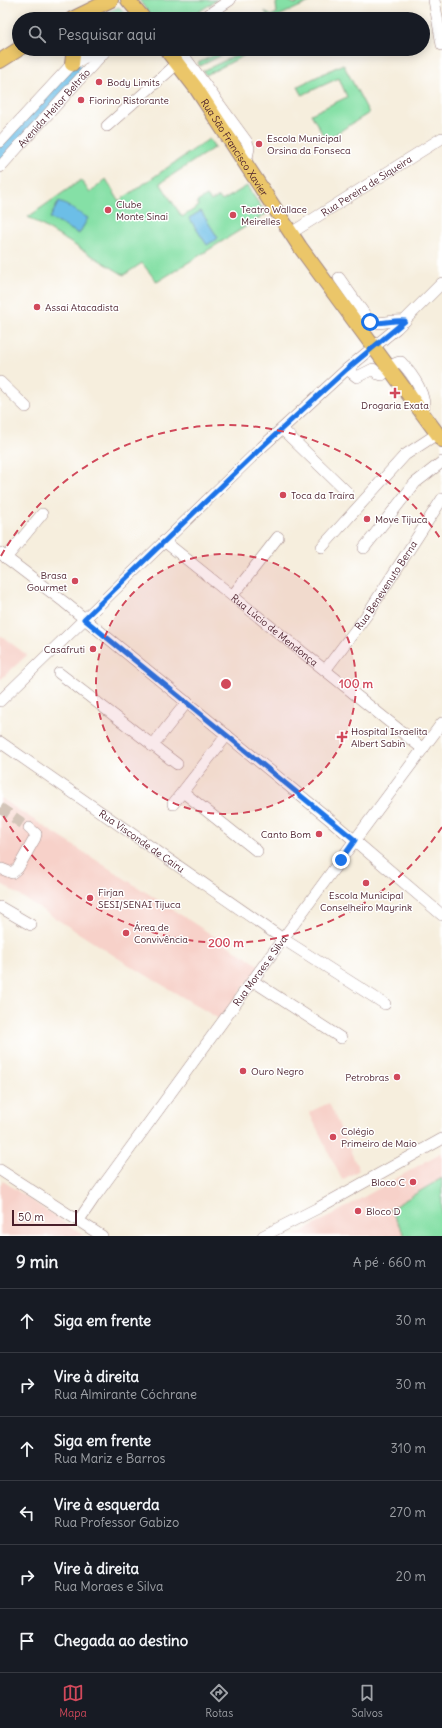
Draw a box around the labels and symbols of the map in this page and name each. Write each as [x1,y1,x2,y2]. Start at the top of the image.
street label: Avenida Heitor Beltrão [15,65,93,150]
place label: Body Limits [107,76,160,89]
marker: Body Limits [94,77,104,87]
place label: Fiorino Ristorante [89,94,169,107]
marker: Fiorino Ristorante [76,95,86,105]
street label: Rua São Francisco Xavier [198,96,271,198]
place label: Escola Municipal Orsina da Fonseca [267,132,351,157]
marker: Escola Municipal Orsina da Fonseca [254,139,264,149]
street label: Rua Pereira de Siqueira [318,152,414,219]
place label: Clube Monte Sinai [116,198,168,223]
place label: Teatro Wallace Meirelles [241,203,307,228]
marker: Clube Monte Sinai [103,205,113,215]
marker: Teatro Wallace Meirelles [228,210,238,220]
place label: Assaí Atacadista [45,301,119,314]
marker: Assaí Atacadista [32,302,42,312]
route start [361,313,379,331]
marker: Drogaria Exata [390,388,400,398]
place label: Drogaria Exata [361,399,429,412]
place label: Toca da Traíra [291,489,355,502]
marker: Toca da Traíra [278,490,288,500]
place label: Move Tijuca [375,513,428,526]
marker: Move Tijuca [362,514,372,524]
street label: Rua Benevenuto Berna [351,538,420,632]
place label: Brasa Gourmet [27,569,68,594]
marker: Brasa Gourmet [70,576,80,586]
street label: Rua Lúcio de Mendonça [229,591,321,669]
place label: Casafruti [44,643,85,656]
marker: Casafruti [88,644,98,654]
text: 100 m [339,676,373,691]
centre of rings [219,677,233,691]
place label: Hospital Israelita Albert Sabin [351,725,428,750]
marker: Hospital Israelita Albert Sabin [336,731,348,743]
street label: Rua Visconde de Cairu [97,807,187,875]
place label: Canto Bom [261,828,311,841]
marker: Canto Bom [314,829,324,839]
route end [332,851,350,869]
marker: Escola Municipal Conselheiro Mayrink [361,878,371,888]
place label: Firjan SESI/SENAI Tijuca [98,886,181,911]
place label: Escola Municipal Conselheiro Mayrink [320,889,412,914]
marker: Firjan SESI/SENAI Tijuca [85,893,95,903]
place label: Área de Convivência [134,921,188,946]
marker: Área de Convivência [121,928,131,938]
street label: Rua Moraes e Silva [230,933,290,1009]
text: 200 m [208,935,244,950]
place label: Ouro Negro [251,1065,304,1078]
marker: Ouro Negro [238,1066,248,1076]
place label: Petrobras [345,1071,389,1084]
marker: Petrobras [392,1072,402,1082]
place label: Colégio Primeiro de Maio [341,1125,417,1150]
marker: Colégio Primeiro de Maio [328,1132,338,1142]
place label: Bloco C [371,1176,405,1189]
marker: Bloco C [408,1177,418,1187]
place label: Bloco D [366,1205,401,1218]
marker: Bloco D [353,1206,363,1216]
scale bar [12,1208,77,1227]

